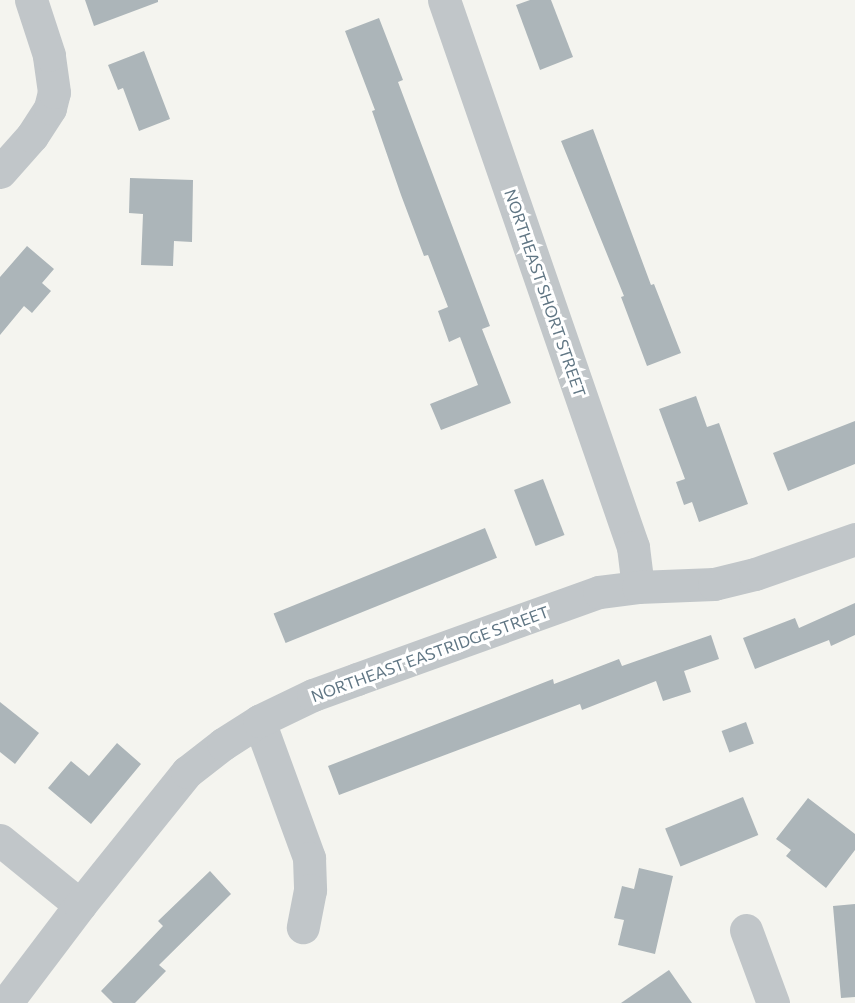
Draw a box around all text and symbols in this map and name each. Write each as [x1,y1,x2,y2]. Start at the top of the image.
street label: NORTHEAST SHORT STREET [500,187,590,399]
street label: NORTHEAST EASTRIDGE STREET [309,602,551,706]

